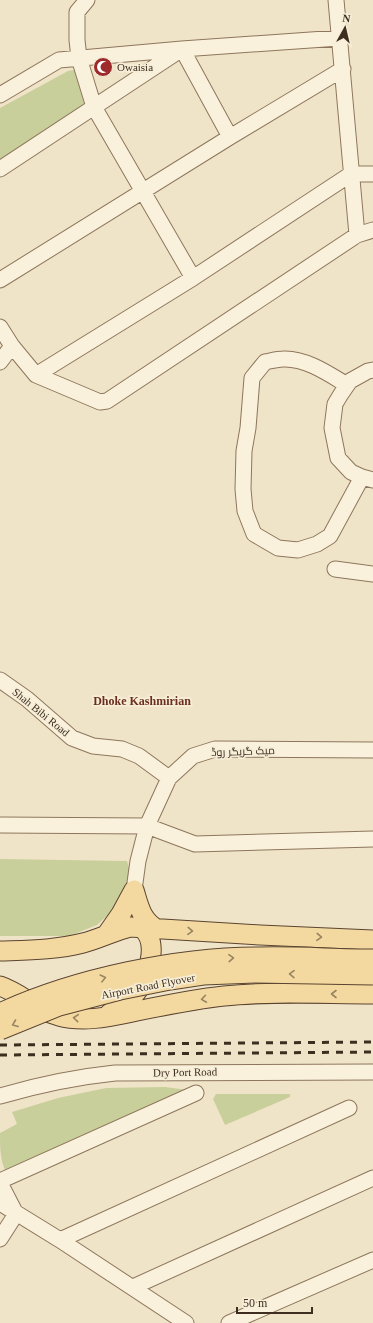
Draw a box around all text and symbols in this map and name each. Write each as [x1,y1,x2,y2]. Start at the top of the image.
north arrow [325,8,365,48]
text: N [342,12,351,25]
mosque icon: Owaisia [92,56,114,78]
place label: Owaisia [117,61,153,73]
street label: Shah Bibi Road [10,685,72,739]
district label: Dhoke Kashmirian [93,694,191,708]
street label: میک گریگر روڈ [211,744,275,759]
one-way arrow [187,927,193,936]
one-way arrow [316,933,322,942]
one-way arrow [228,954,234,962]
one-way arrow [289,970,295,978]
street label: Airport Road Flyover [100,971,196,1001]
one-way arrow [100,975,106,983]
one-way arrow [331,990,337,998]
one-way arrow [201,994,207,1003]
one-way arrow [73,1014,79,1023]
one-way arrow [11,1019,19,1027]
street label: Dry Port Road [153,1065,218,1079]
scale bar [237,1289,312,1315]
text: 50 m [243,1296,268,1310]

